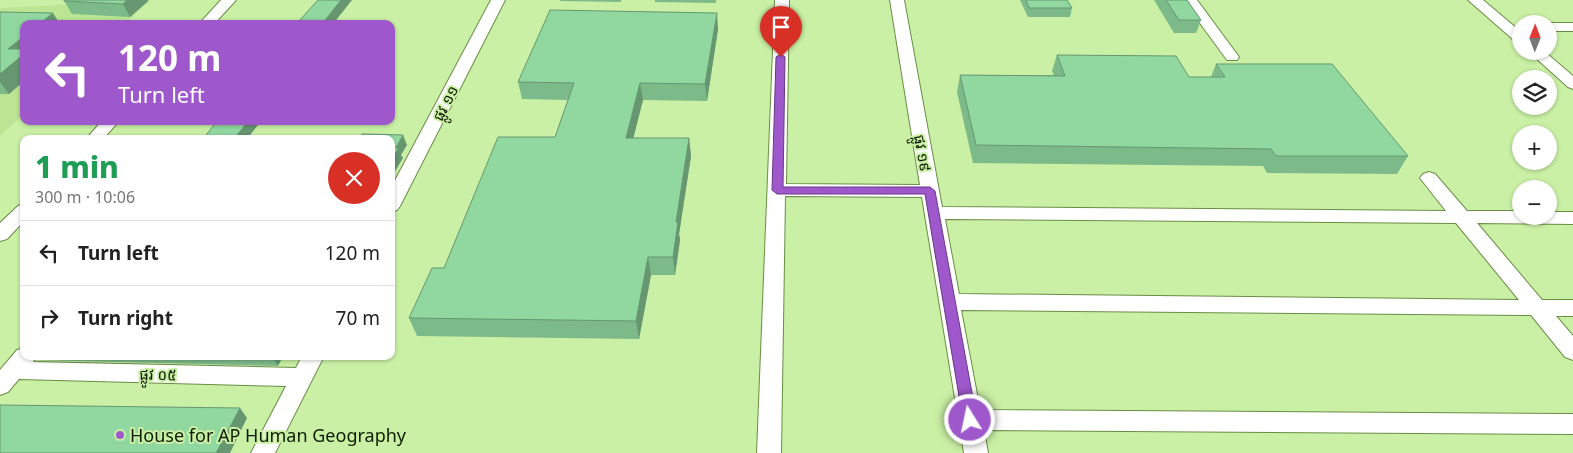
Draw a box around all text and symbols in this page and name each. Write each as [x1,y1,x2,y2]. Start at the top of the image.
pin [760,6,802,57]
icon: arrive [767,13,795,41]
north arrow [1512,15,1558,60]
map controls [1512,15,1557,225]
text: 120 m [118,34,221,81]
icon: left [35,40,100,105]
button: layers [1512,70,1557,115]
text: Turn left [118,79,205,109]
street label: ផ្លូវ ១១ [428,82,466,126]
button: + [1512,125,1557,170]
street label: ផ្លូវ ១៩ [906,133,936,174]
text: 1 min [35,146,119,187]
button: close [328,152,380,204]
button: − [1512,180,1557,225]
text: 300 m · 10:06 [35,186,135,208]
icon: left [35,239,63,267]
text: Turn left [78,240,159,266]
text: 120 m [325,240,380,266]
icon: right [35,304,63,332]
text: Turn right [78,305,173,331]
text: 70 m [336,305,380,331]
street label: ផ្លូវ ០៥ [139,364,177,389]
position arrow [943,393,995,445]
place label: House for AP Human Geography [130,423,407,447]
marker: House for AP Human Geography [114,429,126,441]

